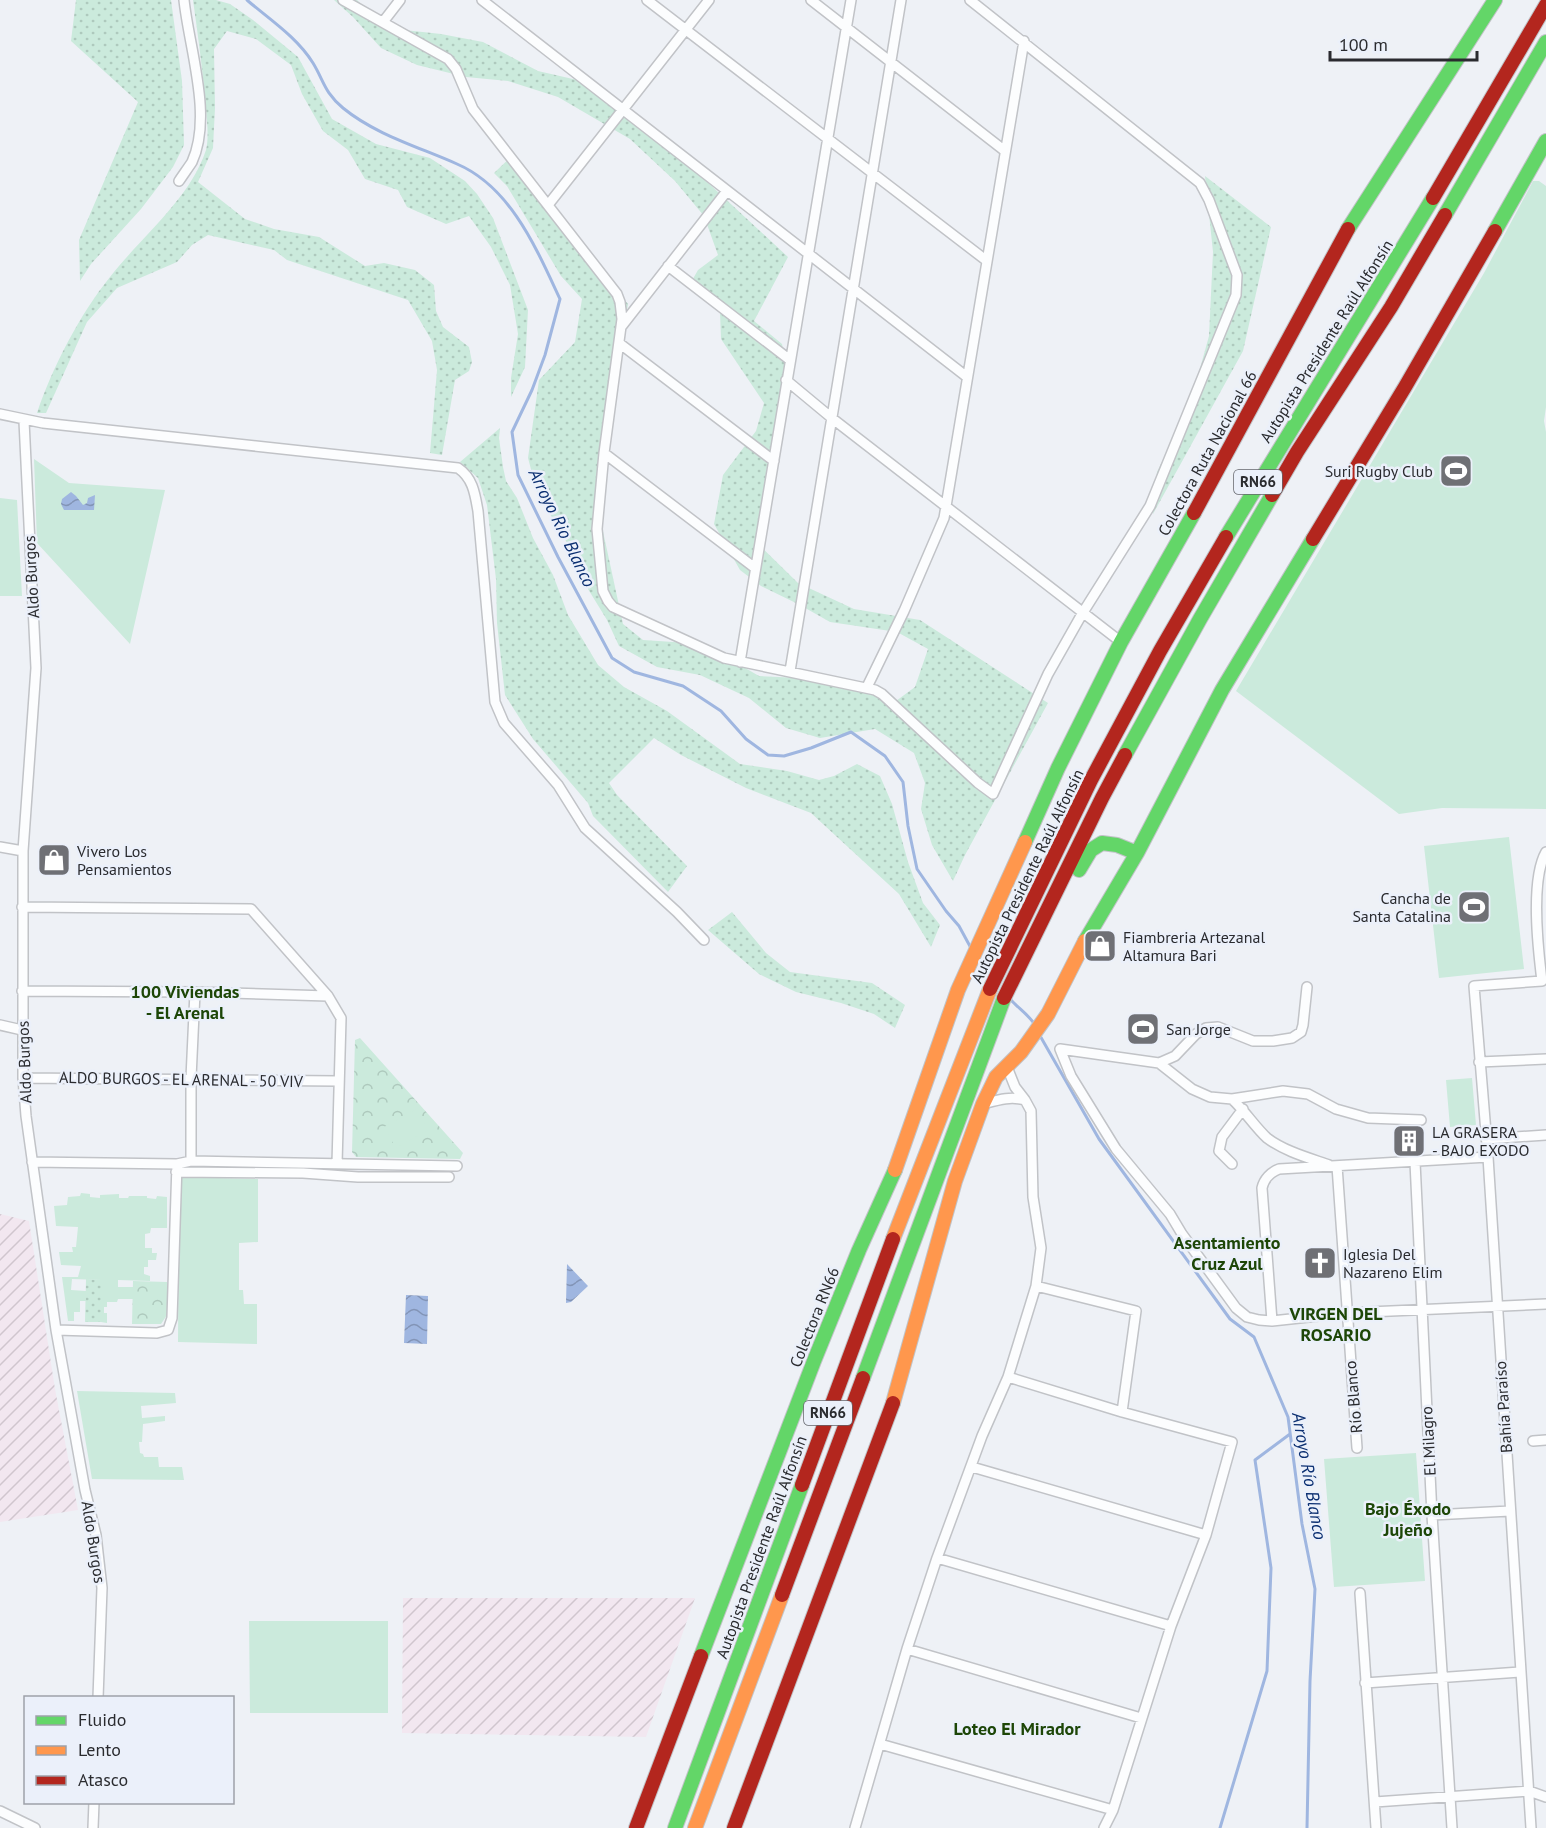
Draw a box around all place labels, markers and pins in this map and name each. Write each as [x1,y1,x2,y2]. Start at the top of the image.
sports icon: Suri Rugby Club [1438,453,1474,489]
place label: Suri Rugby Club [1325,461,1433,481]
place label: Vivero Los Pensamientos [76,841,172,879]
shop icon: Vivero Los Pensamientos [36,842,72,878]
place label: Cancha de Santa Catalina [1352,888,1451,926]
sports icon: Cancha de Santa Catalina [1456,889,1492,925]
place label: Fiambreria Artezanal Altamura Bari [1123,927,1265,965]
shop icon: Fiambreria Artezanal Altamura Bari [1082,928,1118,964]
sports icon: San Jorge [1125,1011,1161,1047]
place label: San Jorge [1166,1019,1231,1039]
place label: LA GRASERA - BAJO EXODO [1432,1122,1529,1160]
building icon: LA GRASERA - BAJO EXODO [1391,1123,1427,1159]
place label: Iglesia Del Nazareno Elim [1343,1244,1443,1282]
church icon: Iglesia Del Nazareno Elim [1302,1245,1338,1281]

